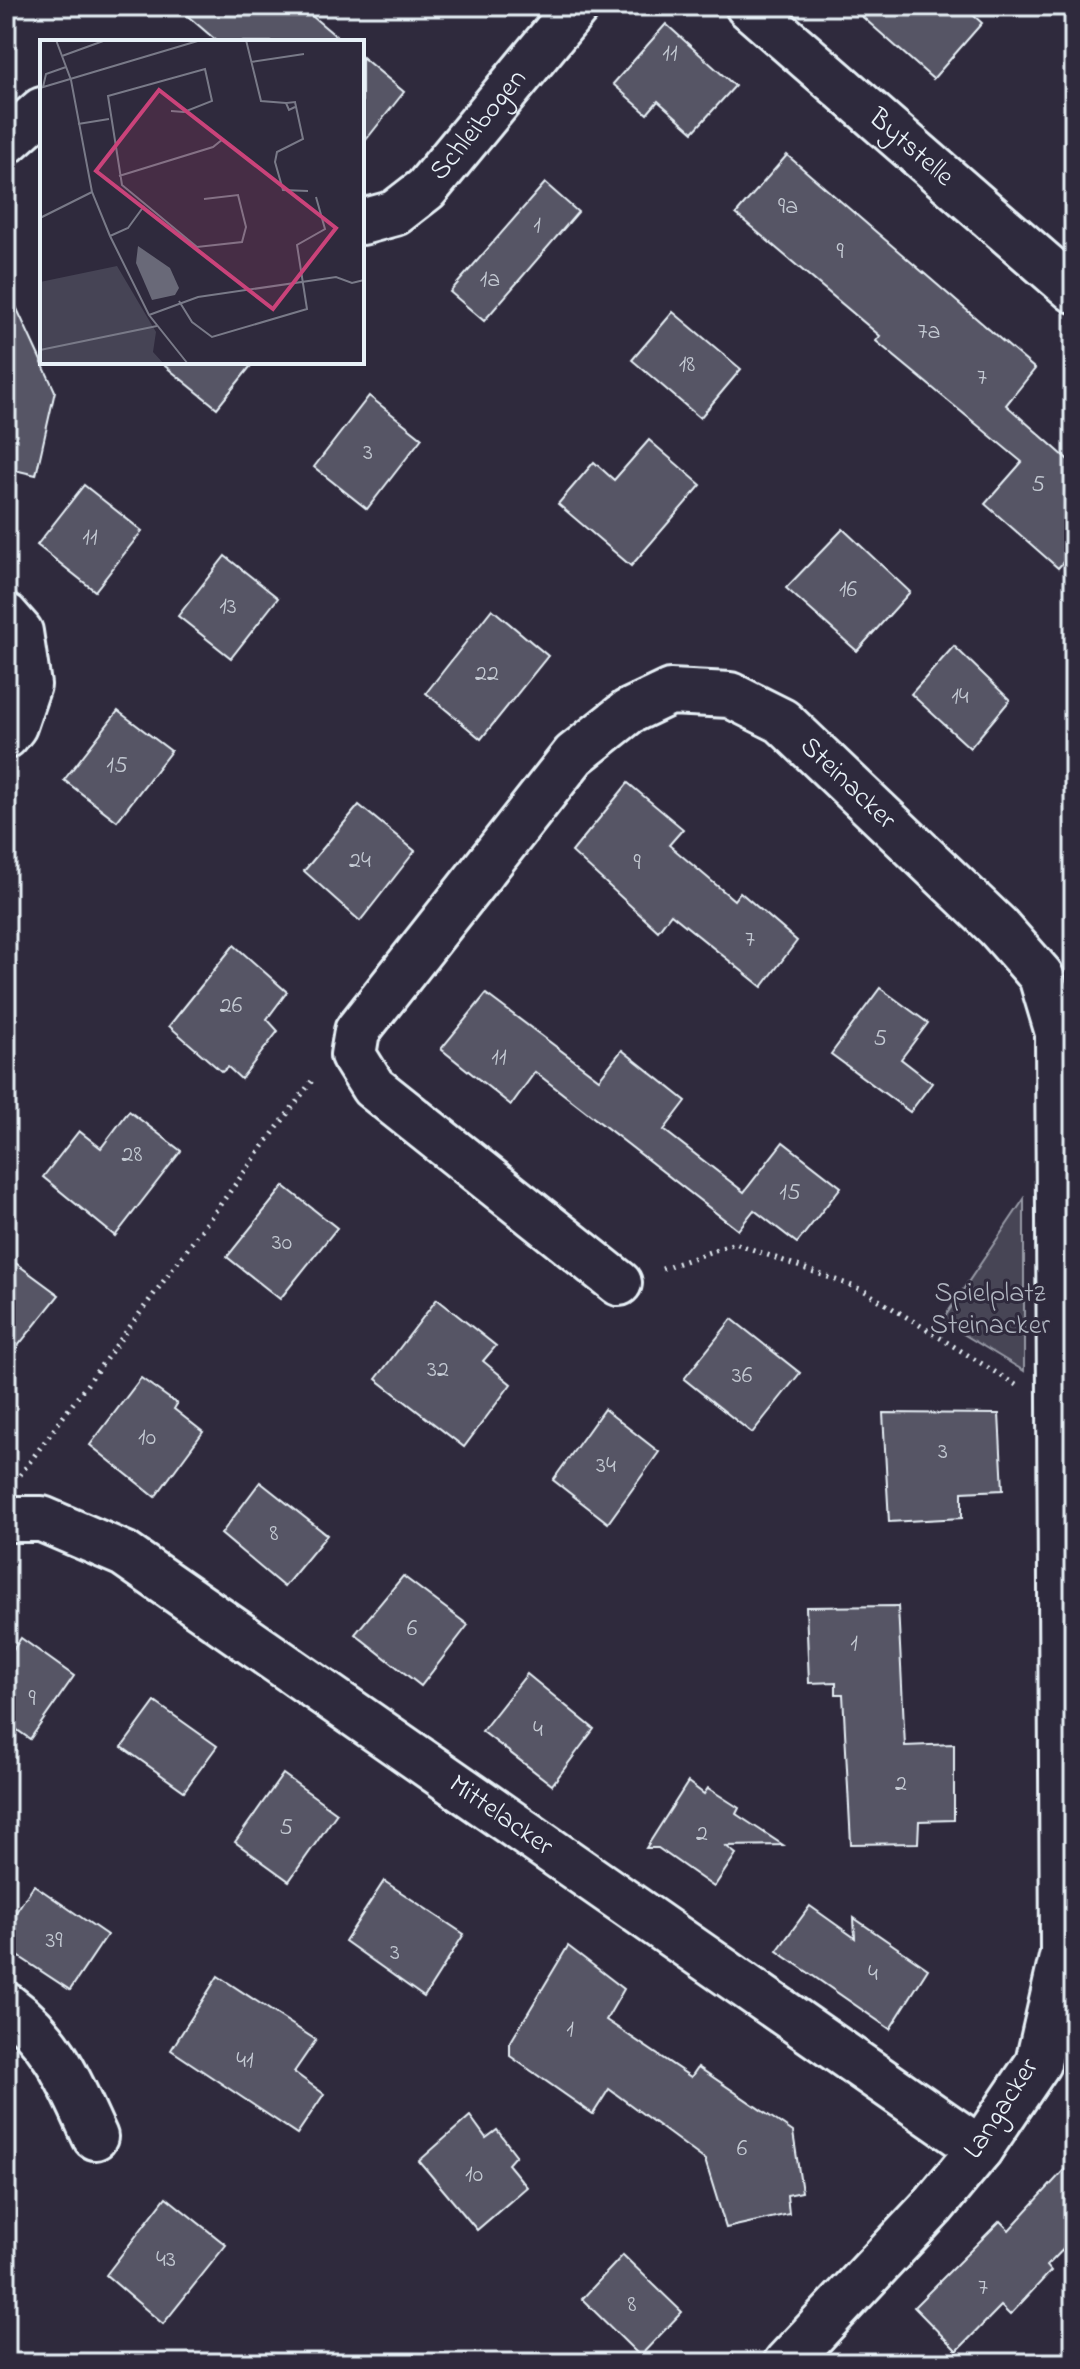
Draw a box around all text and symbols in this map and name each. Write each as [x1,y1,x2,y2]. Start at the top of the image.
house number: 11 [662,37,678,72]
inset map [40,40,364,364]
street label: Schleibogen [420,60,537,190]
street label: Bytstelle [858,98,963,197]
house number: 9a [778,190,798,225]
house number: 1 [533,209,541,244]
house number: 9 [836,235,844,270]
house number: 1a [480,263,500,298]
house number: 7a [918,315,940,350]
house number: 18 [679,348,695,383]
house number: 7 [977,361,987,396]
house number: 3 [363,436,373,471]
house number: 5 [1031,468,1045,503]
house number: 11 [82,521,98,556]
house number: 16 [839,573,858,608]
house number: 13 [219,590,237,625]
house number: 22 [475,657,499,692]
house number: 14 [951,680,969,715]
street label: Steinacker [790,727,905,840]
house number: 15 [106,749,128,784]
house number: 24 [349,844,371,879]
house number: 9 [633,846,641,881]
house number: 7 [745,923,755,958]
house number: 26 [220,989,243,1024]
house number: 5 [873,1022,887,1057]
house number: 11 [491,1041,507,1076]
house number: 28 [122,1138,142,1173]
house number: 15 [779,1176,801,1211]
house number: 30 [272,1226,292,1261]
park label: Spielplatz Steinacker [930,1274,1050,1347]
house number: 32 [427,1353,449,1388]
house number: 36 [732,1359,753,1394]
house number: 10 [138,1421,156,1456]
house number: 3 [938,1435,948,1470]
house number: 34 [596,1449,616,1484]
house number: 8 [270,1517,279,1552]
house number: 6 [407,1612,418,1647]
house number: 1 [850,1627,858,1662]
house number: 9 [28,1682,36,1717]
house number: 4 [533,1713,543,1748]
street label: Mittelacker [440,1765,562,1867]
house number: 2 [895,1767,907,1802]
house number: 5 [279,1811,293,1846]
house number: 2 [696,1817,708,1852]
house number: 39 [45,1924,63,1959]
house number: 3 [390,1936,400,1971]
house number: 4 [868,1957,878,1992]
house number: 1 [566,2013,574,2048]
house number: 41 [236,2044,254,2079]
street label: Langacker [954,2050,1050,2168]
house number: 6 [737,2132,748,2167]
house number: 10 [465,2158,483,2193]
house number: 43 [156,2243,176,2278]
house number: 7 [978,2271,988,2306]
house number: 8 [628,2288,637,2323]

